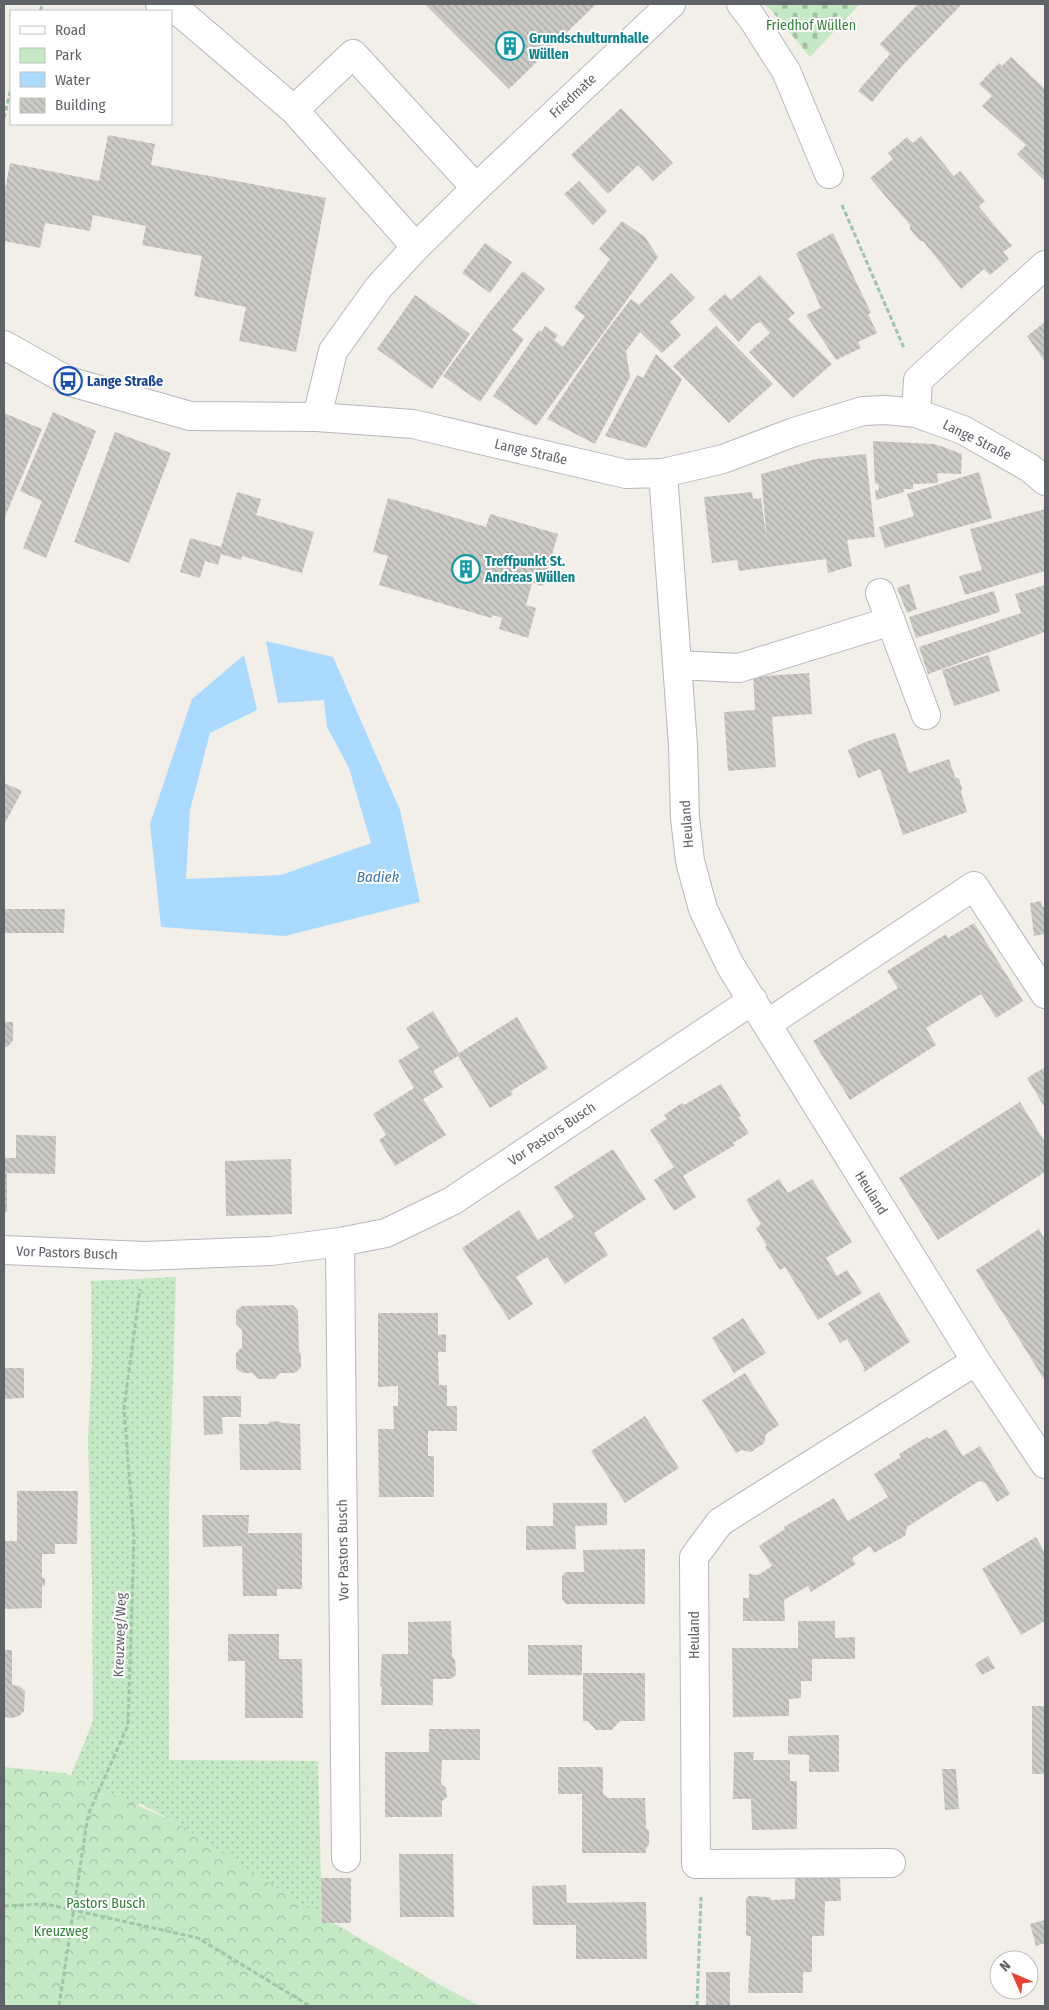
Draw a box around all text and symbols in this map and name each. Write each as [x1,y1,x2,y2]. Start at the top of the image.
legend [10,10,172,125]
park label: Friedhof Wüllen [766,17,856,34]
text: Road [55,21,86,39]
place label: Grundschulturnhalle Wüllen [529,30,649,63]
building icon: Grundschulturnhalle Wüllen [495,31,525,61]
text: Park [55,46,82,64]
street label: Friedmate [546,70,600,122]
text: Water [55,71,91,89]
text: Building [55,96,106,114]
bus stop icon: Lange Straße [53,366,83,396]
place label: Lange Straße [87,373,163,390]
street label: Lange Straße [940,416,1014,464]
street label: Lange Straße [493,435,569,469]
place label: Treffpunkt St. Andreas Wüllen [484,553,575,586]
building icon: Treffpunkt St. Andreas Wüllen [451,554,481,584]
street label: Heuland [677,799,697,849]
water label: Badiek [357,868,400,886]
street label: Vor Pastors Busch [505,1099,599,1169]
street label: Heuland [851,1168,891,1218]
street label: Vor Pastors Busch [16,1243,118,1263]
street label: Vor Pastors Busch [334,1499,352,1601]
street label: Kreuzweg/Weg [110,1592,130,1678]
street label: Heuland [686,1611,703,1659]
park label: Pastors Busch [66,1895,146,1912]
park label: Kreuzweg [34,1923,89,1940]
north arrow [989,1950,1039,2000]
text: N [996,1957,1014,1975]

